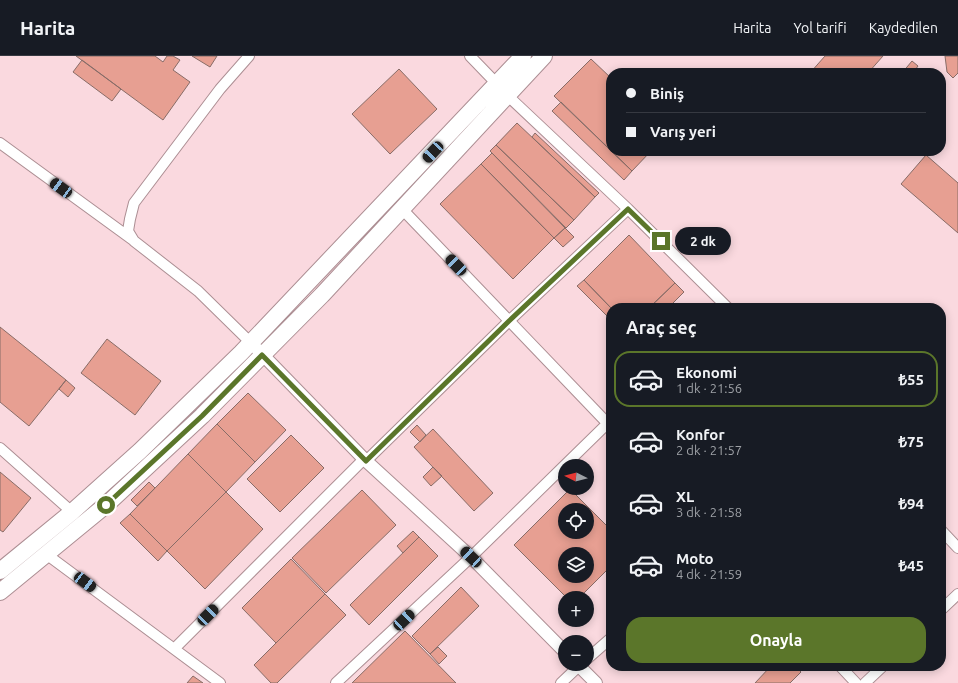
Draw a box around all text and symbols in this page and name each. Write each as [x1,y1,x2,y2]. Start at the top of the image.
text: Harita [20,17,75,39]
text: Harita [733,20,771,36]
text: Yol tarifi [793,20,847,36]
text: Kaydedilen [869,20,938,36]
text: Biniş [650,85,684,102]
text: Varış yeri [650,123,716,140]
car [420,139,446,165]
car [48,176,74,200]
callout: 2 dk [675,227,731,255]
route end [652,232,670,250]
text: 2 dk [690,234,716,248]
car [443,252,469,278]
text: Araç seç [626,317,697,337]
icon: car [628,361,664,397]
text: Ekonomi [676,364,737,381]
text: ₺55 [898,371,924,388]
text: 1 dk · 21:56 [676,381,742,395]
icon: car [628,423,664,459]
text: Konfor [676,426,725,443]
text: ₺75 [898,433,924,450]
text: 2 dk · 21:57 [676,443,742,457]
north arrow [558,459,594,495]
map controls [558,459,594,671]
icon: car [628,485,664,521]
text: XL [676,488,694,505]
text: ₺94 [898,495,924,512]
route start [97,496,115,514]
button: locate [558,503,594,539]
text: 3 dk · 21:58 [676,505,742,519]
car [458,544,484,570]
button: layers [558,547,594,583]
icon: car [628,547,664,583]
text: Moto [676,550,714,567]
text: ₺45 [898,557,924,574]
text: 4 dk · 21:59 [676,567,742,581]
car [72,570,98,594]
button: + [558,591,594,627]
car [195,602,221,628]
car [391,607,417,633]
button: Onayla [626,617,926,663]
button: − [558,635,594,671]

